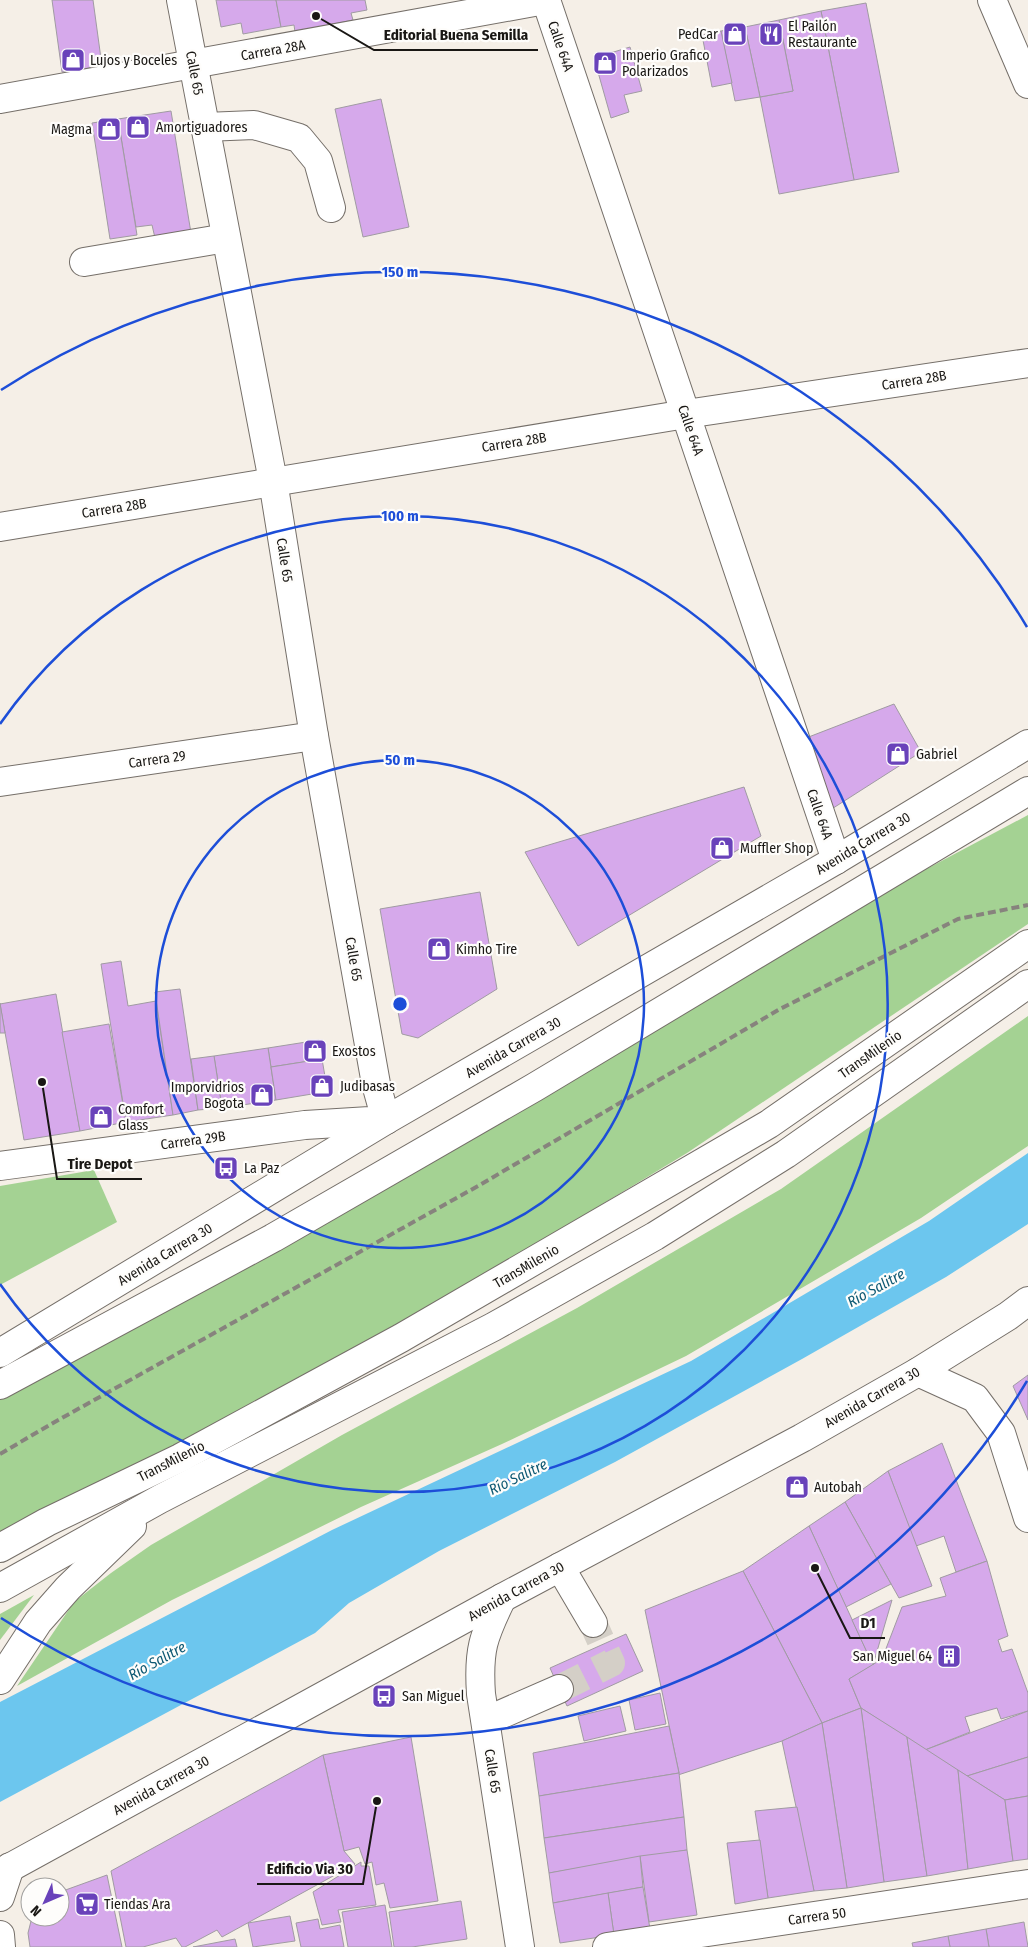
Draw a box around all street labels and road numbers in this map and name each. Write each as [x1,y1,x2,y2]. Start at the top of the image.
street label: Calle 64A [544,19,577,74]
street label: Carrera 28A [239,36,307,65]
street label: Calle 65 [182,50,207,97]
street label: Carrera 28B [880,367,948,394]
street label: Calle 64A [674,403,707,458]
street label: Carrera 28B [480,429,548,456]
street label: Carrera 28B [80,495,148,522]
street label: Calle 65 [273,537,296,583]
street label: Carrera 29 [127,747,187,772]
street label: Calle 64A [803,787,836,842]
street label: Avenida Carrera 30 [813,808,914,878]
street label: Calle 65 [341,936,366,982]
street label: Avenida Carrera 30 [463,1013,564,1082]
street label: TransMilenio [835,1027,905,1082]
street label: Carrera 29B [160,1127,227,1153]
street label: Avenida Carrera 30 [115,1219,216,1289]
street label: TransMilenio [490,1241,562,1292]
street label: Avenida Carrera 30 [822,1363,923,1432]
street label: TransMilenio [135,1437,208,1486]
street label: Avenida Carrera 30 [465,1558,567,1625]
street label: Calle 65 [481,1748,504,1794]
street label: Avenida Carrera 30 [110,1752,212,1819]
street label: Carrera 50 [787,1904,847,1929]

